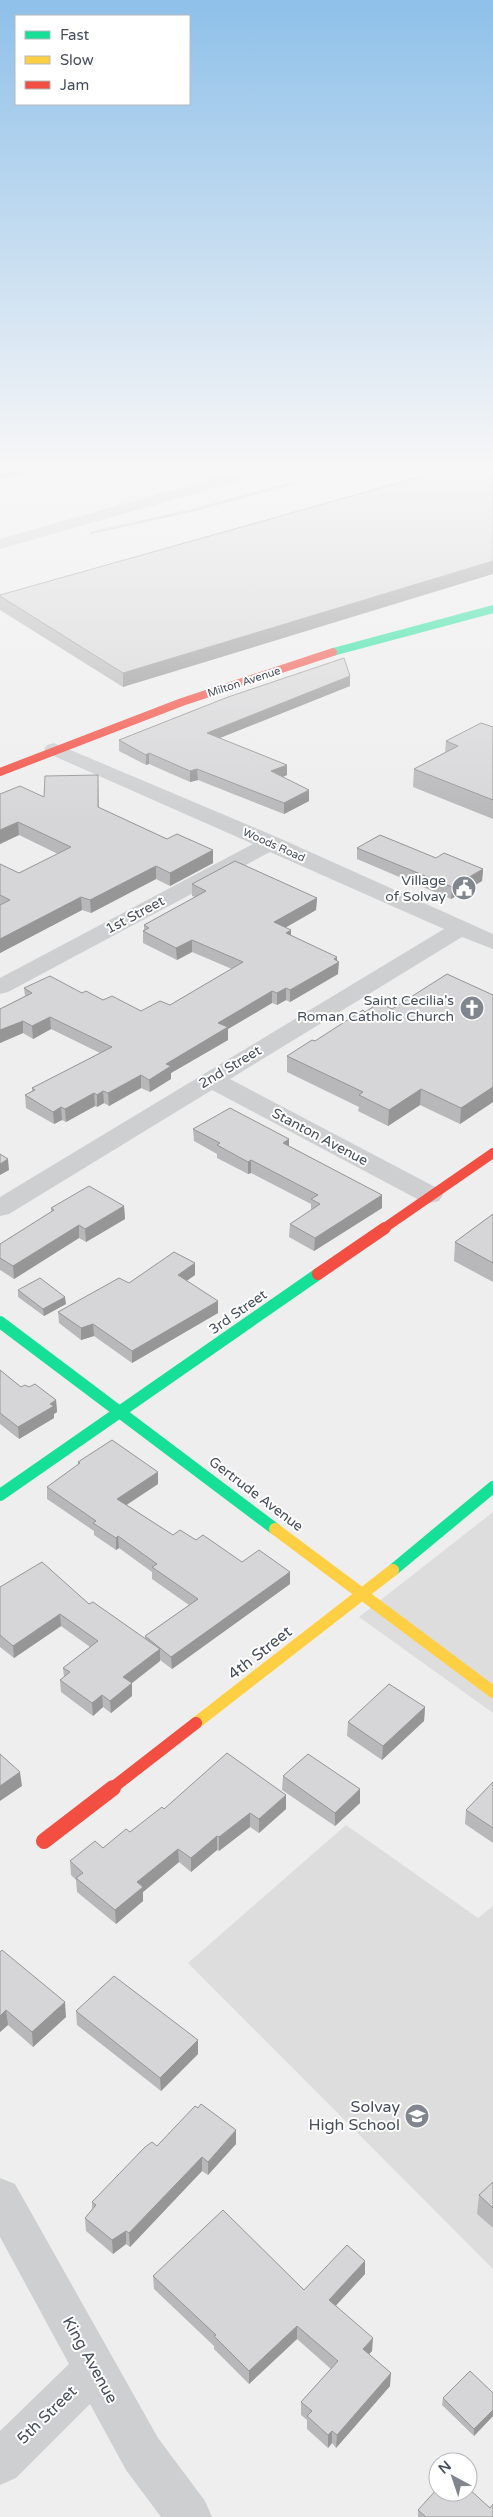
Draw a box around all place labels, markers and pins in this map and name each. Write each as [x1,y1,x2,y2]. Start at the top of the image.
place label: Village of Solvay [385,872,446,905]
public building icon: Village of Solvay [451,875,477,901]
place label: Saint Cecilia's Roman Catholic Church [297,992,454,1025]
church icon: Saint Cecilia's Roman Catholic Church [459,995,485,1021]
place label: Solvay High School [309,2097,400,2135]
school or university icon: Solvay High School [404,2103,430,2129]

